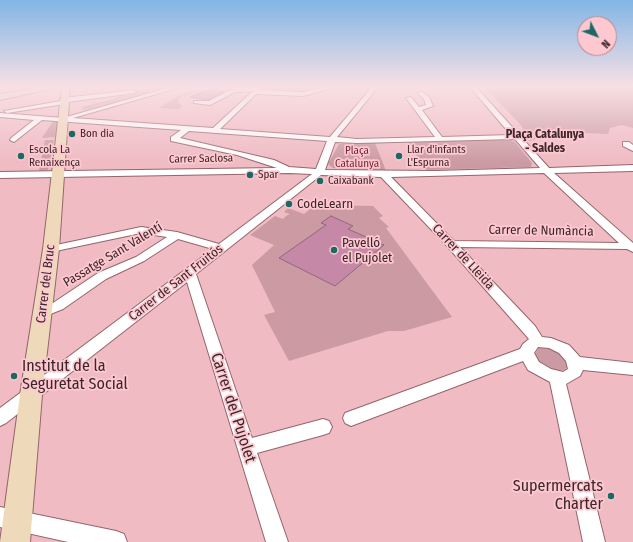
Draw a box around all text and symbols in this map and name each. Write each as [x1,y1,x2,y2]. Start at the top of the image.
north arrow [577,16,617,56]
text: N [599,37,613,50]
place label: Bon dia [80,127,114,141]
district label: Plaça Catalunya - Saldes [506,128,584,156]
marker: Bon dia [67,129,77,139]
place label: Escola La Renaixença [29,143,80,169]
place label: Llar d'infants L'Espurna [407,143,466,169]
park label: Plaça Catalunya [335,144,379,170]
marker: Escola La Renaixença [16,151,26,161]
marker: Llar d'infants L'Espurna [394,151,404,161]
street label: Carrer Saclosa [169,152,233,166]
place label: Spar [258,168,278,182]
marker: Spar [245,170,255,180]
place label: Caixabank [328,174,374,188]
marker: Caixabank [315,176,325,186]
place label: CodeLearn [297,196,353,212]
marker: CodeLearn [284,199,294,209]
street label: Passatge Sant Valentí [61,219,165,291]
street label: Carrer de Lleida [429,221,497,293]
street label: Carrer de Numància [488,222,594,240]
place label: Pavelló el Pujolet [342,235,392,266]
street label: Carrer de Sant Fruitós [126,241,226,325]
street label: Carrer del Bruc [33,244,59,324]
marker: Pavelló el Pujolet [329,245,339,255]
street label: Carrer del Pujolet [206,351,260,465]
place label: Institut de la Seguretat Social [22,357,128,395]
marker: Institut de la Seguretat Social [9,371,19,381]
place label: Supermercats Charter [513,477,603,515]
marker: Supermercats Charter [606,491,616,501]

